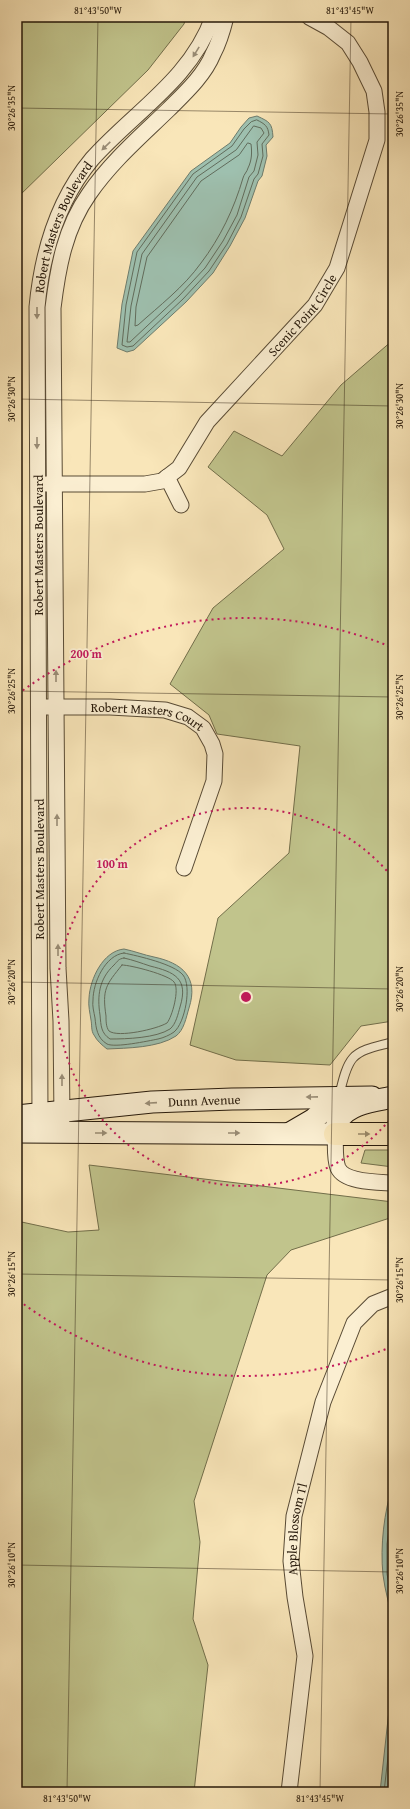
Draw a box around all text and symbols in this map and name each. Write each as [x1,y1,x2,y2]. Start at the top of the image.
text: 81°43'50"W [74,3,122,18]
text: 81°43'45"W [326,3,374,18]
one-way arrow [192,46,199,58]
text: 30°26'35"N [4,85,19,131]
text: 30°26'35"N [392,91,407,137]
one-way arrow [101,141,111,151]
street label: Robert Masters Boulevard [30,157,97,294]
street label: Scenic Point Circle [263,270,341,361]
one-way arrow [34,307,40,320]
text: 30°26'30"N [4,376,19,422]
text: 30°26'30"N [392,383,407,429]
one-way arrow [34,437,40,450]
street label: Robert Masters Boulevard [29,474,48,616]
text: 200 m [70,645,103,662]
text: 30°26'25"N [4,668,19,714]
one-way arrow [53,669,59,682]
text: 30°26'25"N [392,674,407,720]
street label: Robert Masters Court [91,698,208,736]
street label: Robert Masters Boulevard [30,798,49,940]
one-way arrow [54,813,60,826]
text: 100 m [96,855,129,872]
one-way arrow [55,943,61,956]
text: 30°26'20"N [4,959,19,1005]
text: 30°26'20"N [392,966,407,1012]
centre of rings [239,990,253,1004]
one-way arrow [59,1073,65,1086]
street label: Dunn Avenue [168,1090,241,1111]
one-way arrow [305,1094,318,1100]
one-way arrow [145,1099,157,1106]
one-way arrow [95,1130,108,1136]
one-way arrow [228,1130,241,1136]
one-way arrow [358,1131,371,1137]
text: 30°26'15"N [4,1251,19,1297]
text: 30°26'15"N [392,1257,407,1303]
street label: Apple Blossom Tl [282,1481,312,1577]
text: 30°26'10"N [4,1542,19,1588]
text: 30°26'10"N [392,1548,407,1594]
text: 81°43'50"W [43,1791,91,1806]
text: 81°43'45"W [296,1791,344,1806]

